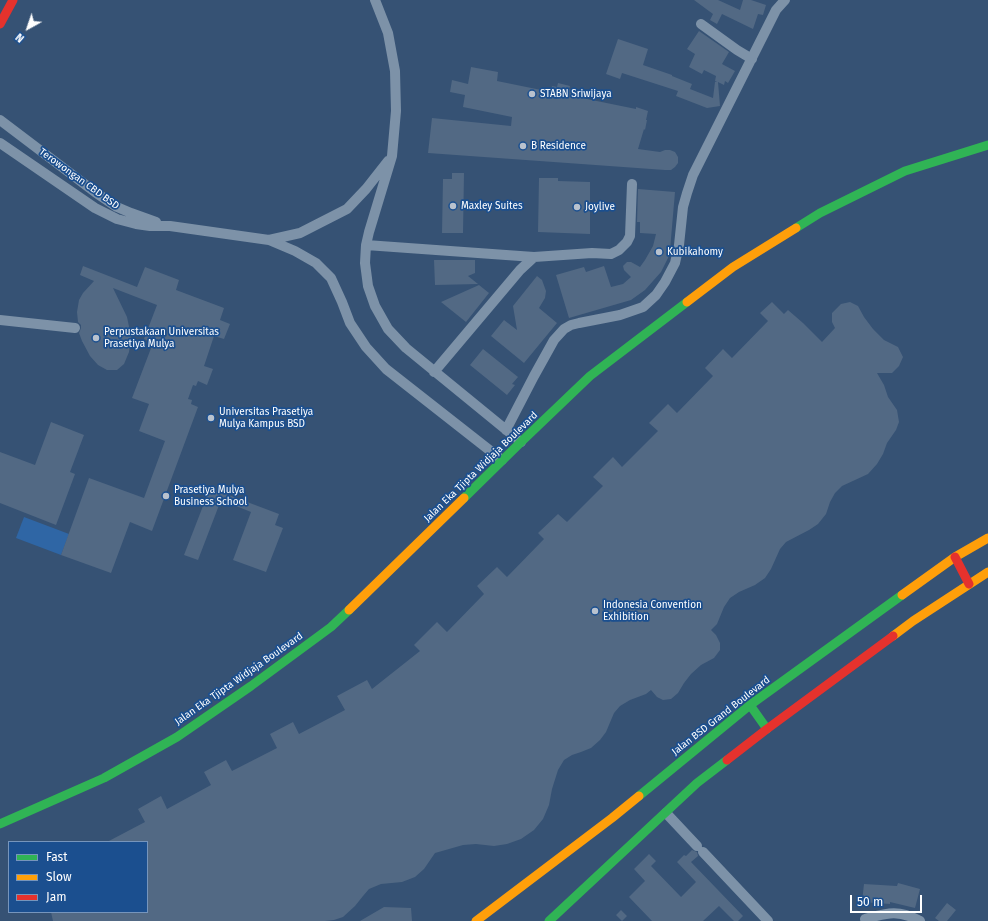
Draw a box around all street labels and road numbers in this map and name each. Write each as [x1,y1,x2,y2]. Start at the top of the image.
street label: Terowongan CBD BSD [37,146,121,212]
street label: Jalan Eka Tjipta Widjaja Boulevard [422,409,540,525]
street label: Jalan Eka Tjipta Widjaja Boulevard [173,630,305,728]
street label: Jalan BSD Grand Boulevard [670,674,772,758]

